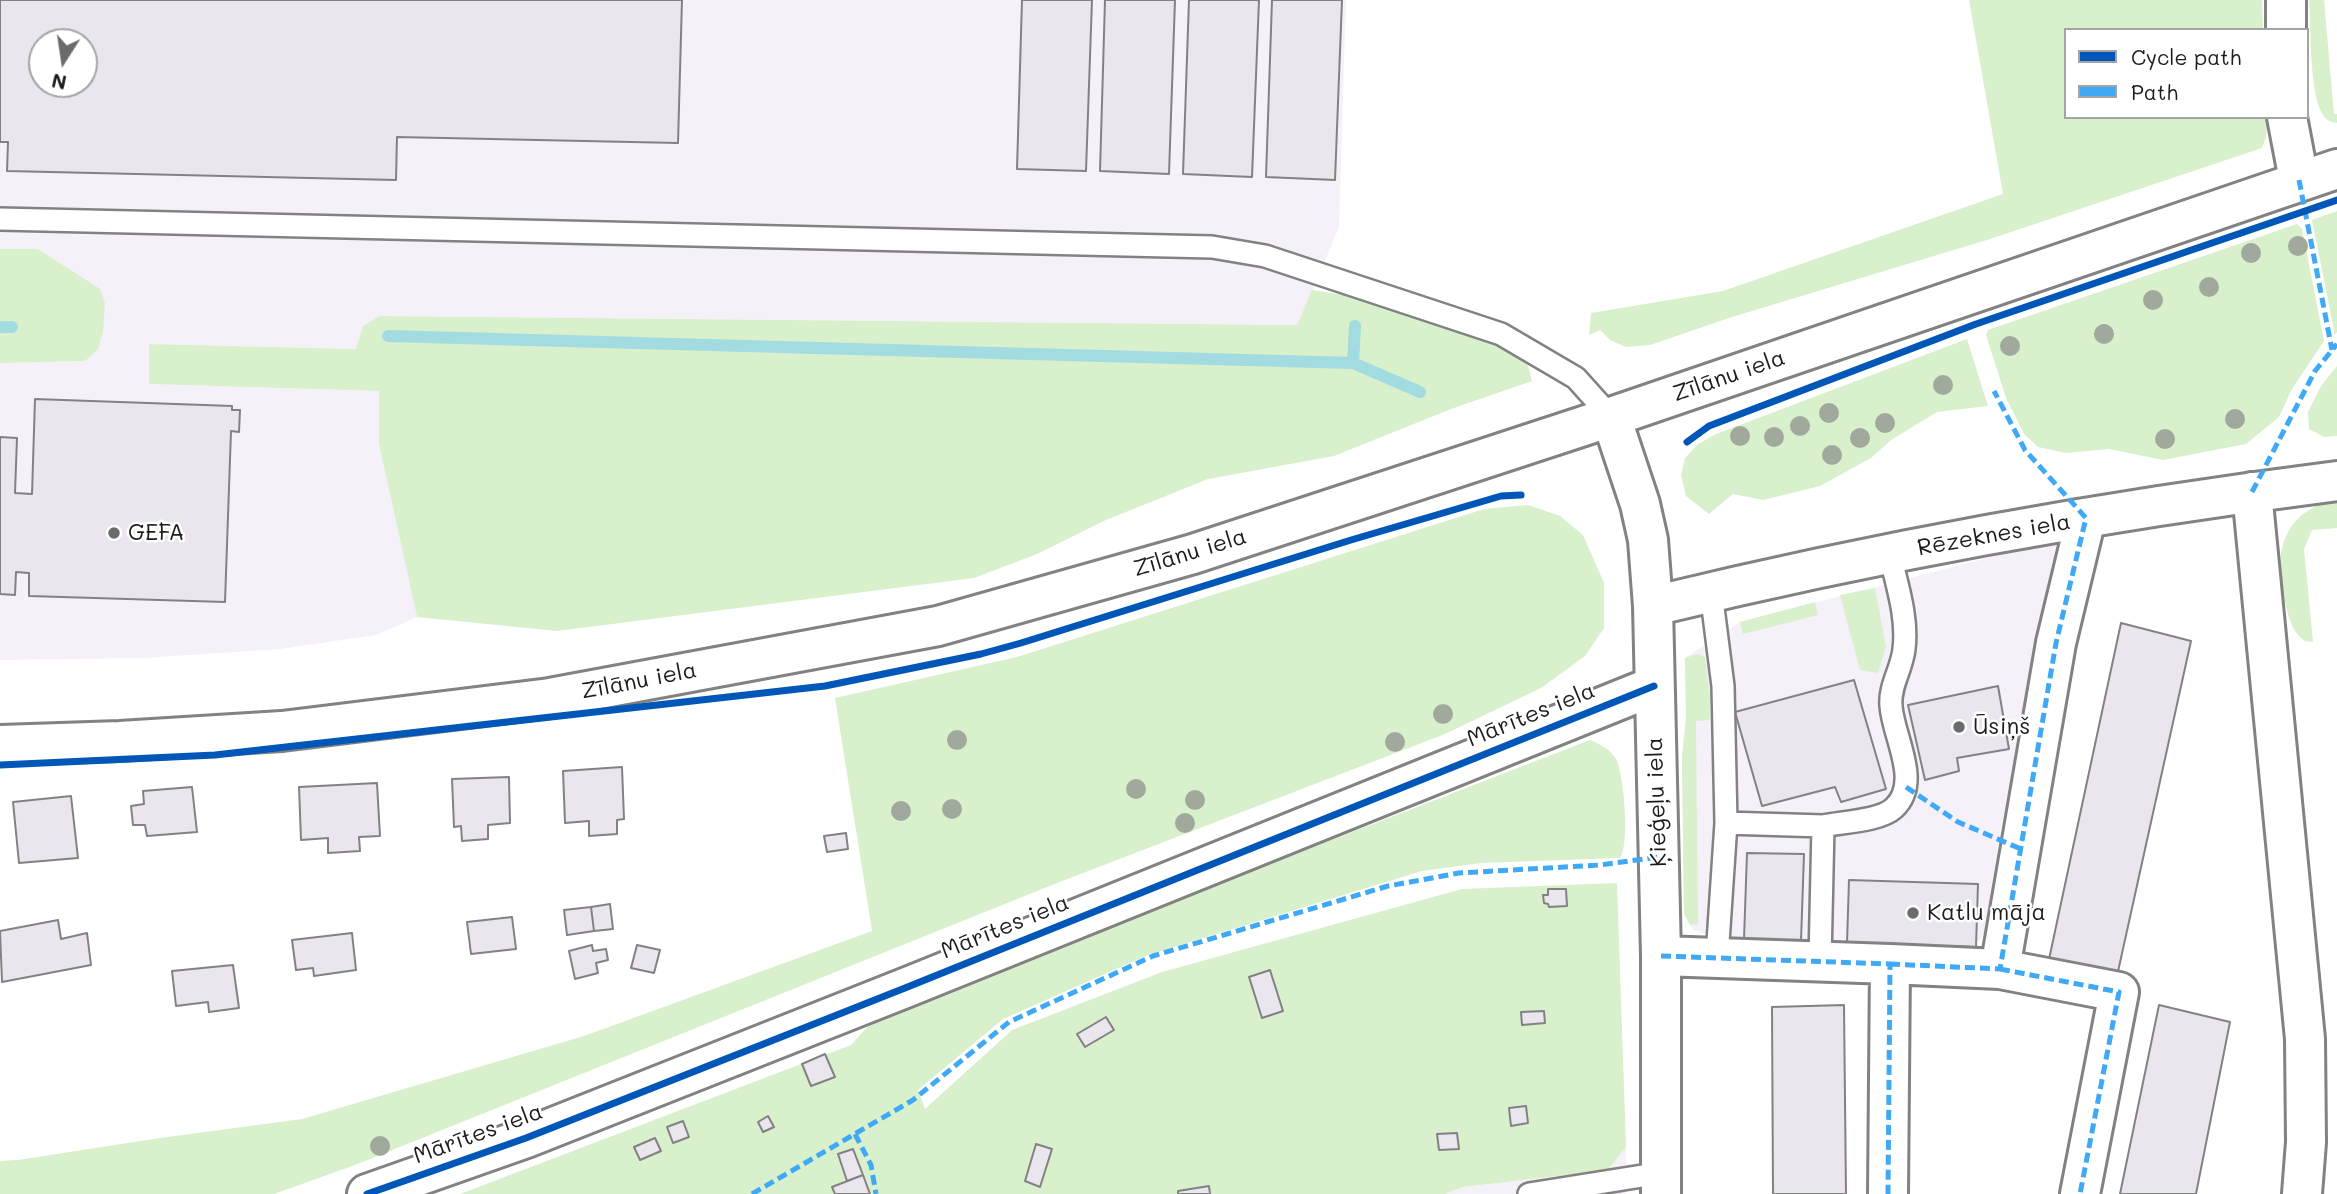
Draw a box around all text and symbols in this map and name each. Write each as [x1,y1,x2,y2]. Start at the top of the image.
north arrow [28,28,98,98]
legend [2064,28,2309,119]
text: Cycle path [2131,43,2241,70]
text: N [49,68,69,96]
text: Path [2131,78,2178,105]
street label: Zīlānu iela [1669,344,1789,408]
street label: Rēzeknes iela [1915,508,2073,562]
place label: GEFA [128,519,184,547]
street label: Zīlānu iela [1130,523,1250,583]
marker: GEFA [106,525,122,541]
street label: Zīlānu iela [579,656,699,706]
street label: Mārītes iela [1463,677,1599,753]
place label: Ūsiņš [1973,713,2030,741]
marker: Ūsiņš [1951,719,1967,735]
street label: Ķieģeļu iela [1641,737,1673,867]
street label: Mārītes iela [937,889,1073,965]
place label: Katlu māja [1927,899,2046,927]
marker: Katlu māja [1905,905,1921,921]
street label: Mārītes iela [410,1098,546,1170]

